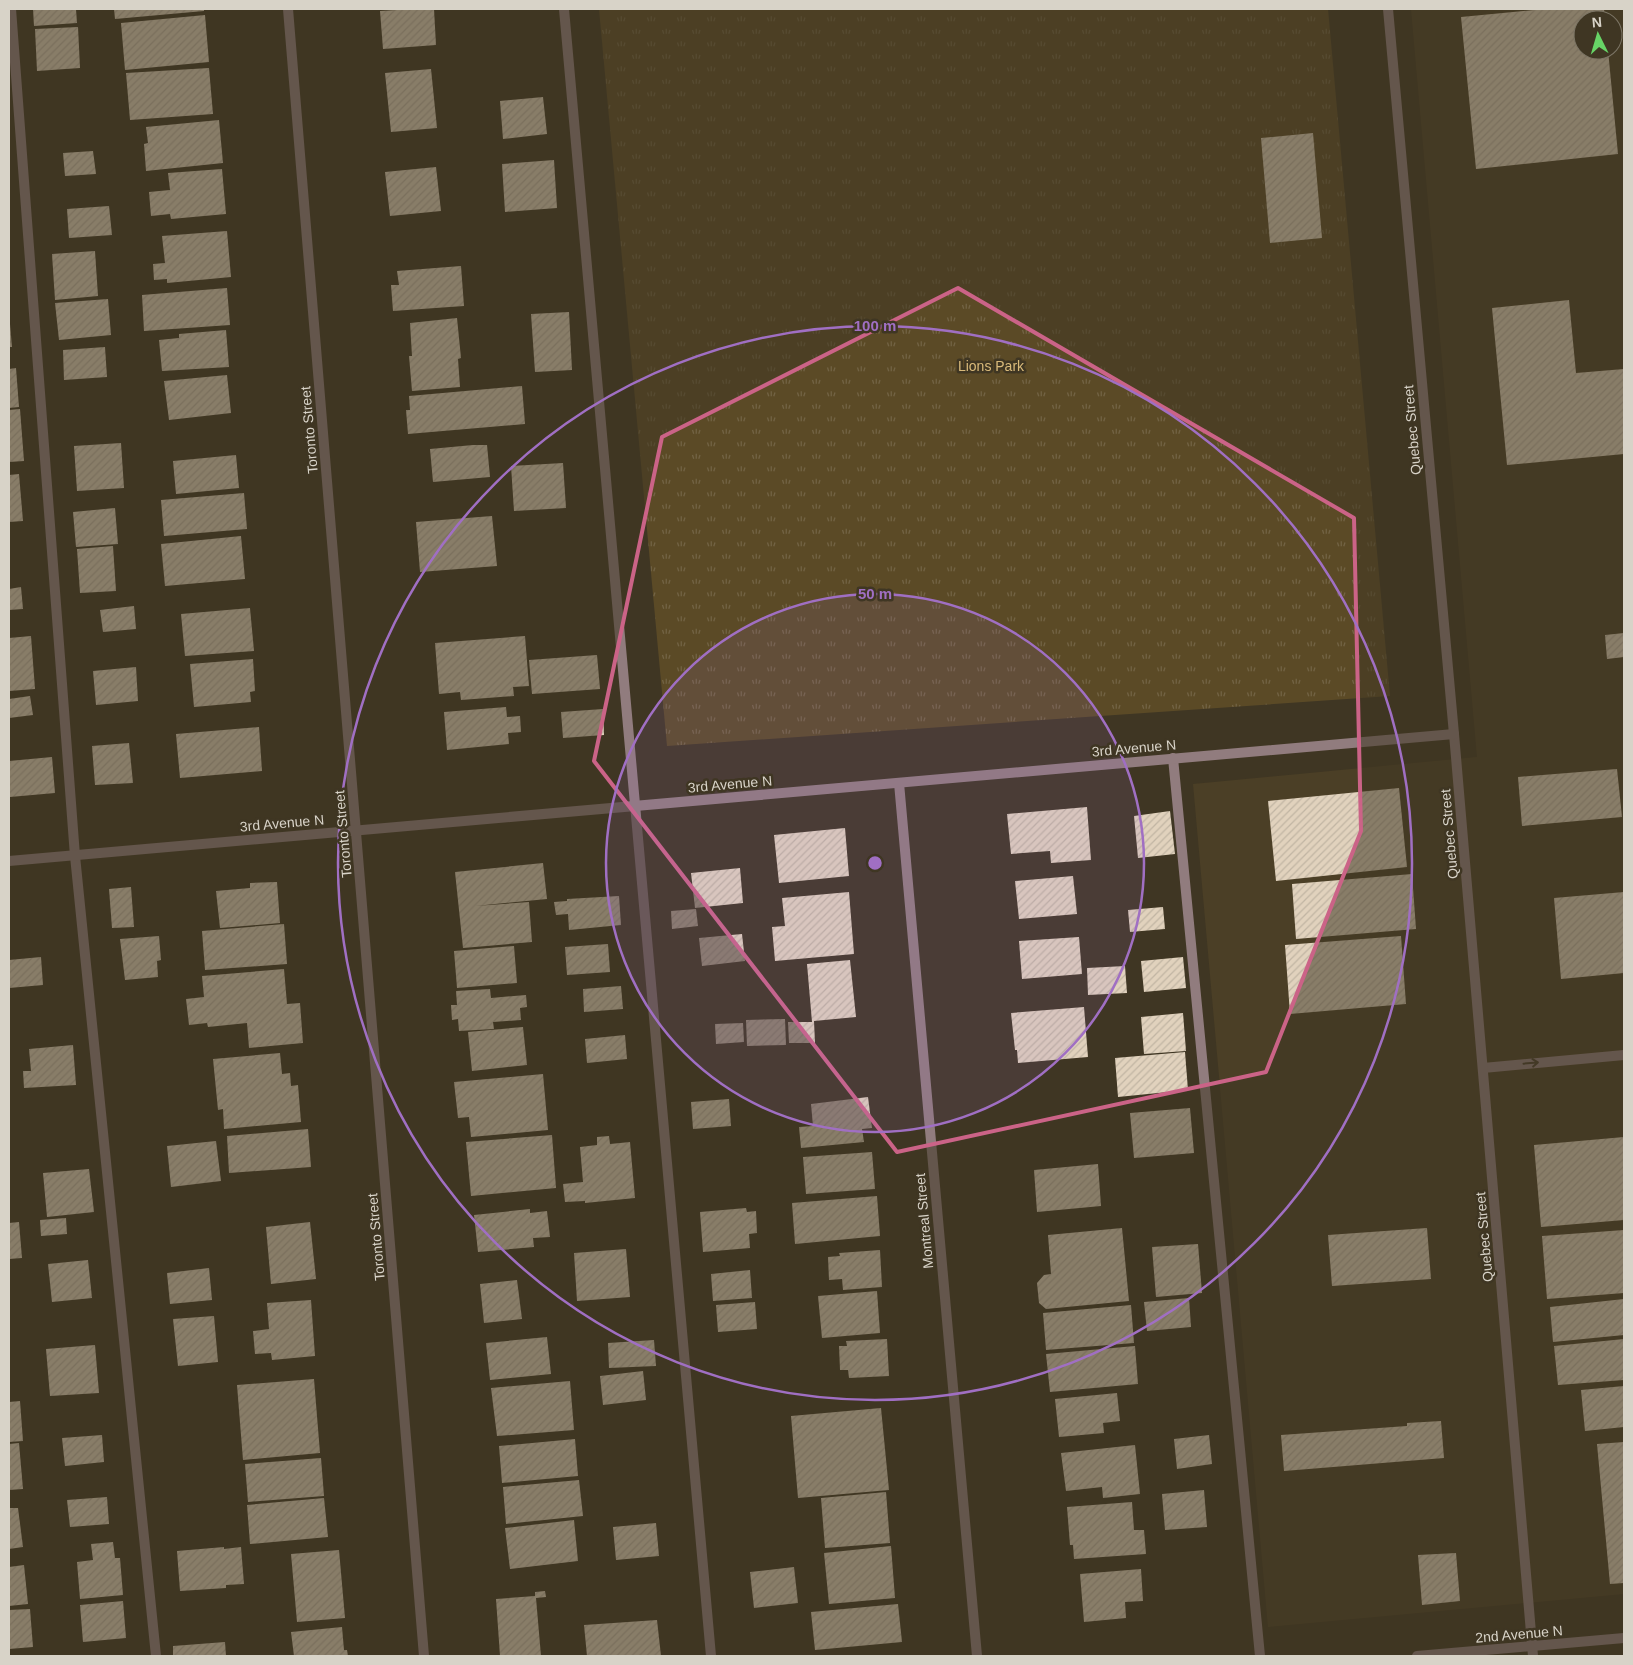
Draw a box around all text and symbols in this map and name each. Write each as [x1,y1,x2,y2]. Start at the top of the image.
north arrow [1573,10,1623,60]
text: N [1591,14,1603,30]
text: 100 m [854,317,896,334]
park label: Lions Park [958,358,1025,374]
street label: Quebec Street [1400,384,1424,476]
street label: Toronto Street [297,385,321,474]
text: 50 m [858,585,892,602]
street label: 3rd Avenue N [1091,736,1177,760]
street label: 3rd Avenue N [687,772,773,796]
street label: Quebec Street [1437,788,1461,880]
street label: Toronto Street [331,789,355,878]
street label: 3rd Avenue N [239,811,325,835]
centre of rings [866,854,884,872]
one-way arrow [1523,1059,1539,1068]
street label: Montreal Street [912,1173,936,1269]
street label: Quebec Street [1472,1191,1496,1283]
street label: Toronto Street [364,1192,388,1281]
street label: 2nd Avenue N [1475,1622,1563,1646]

